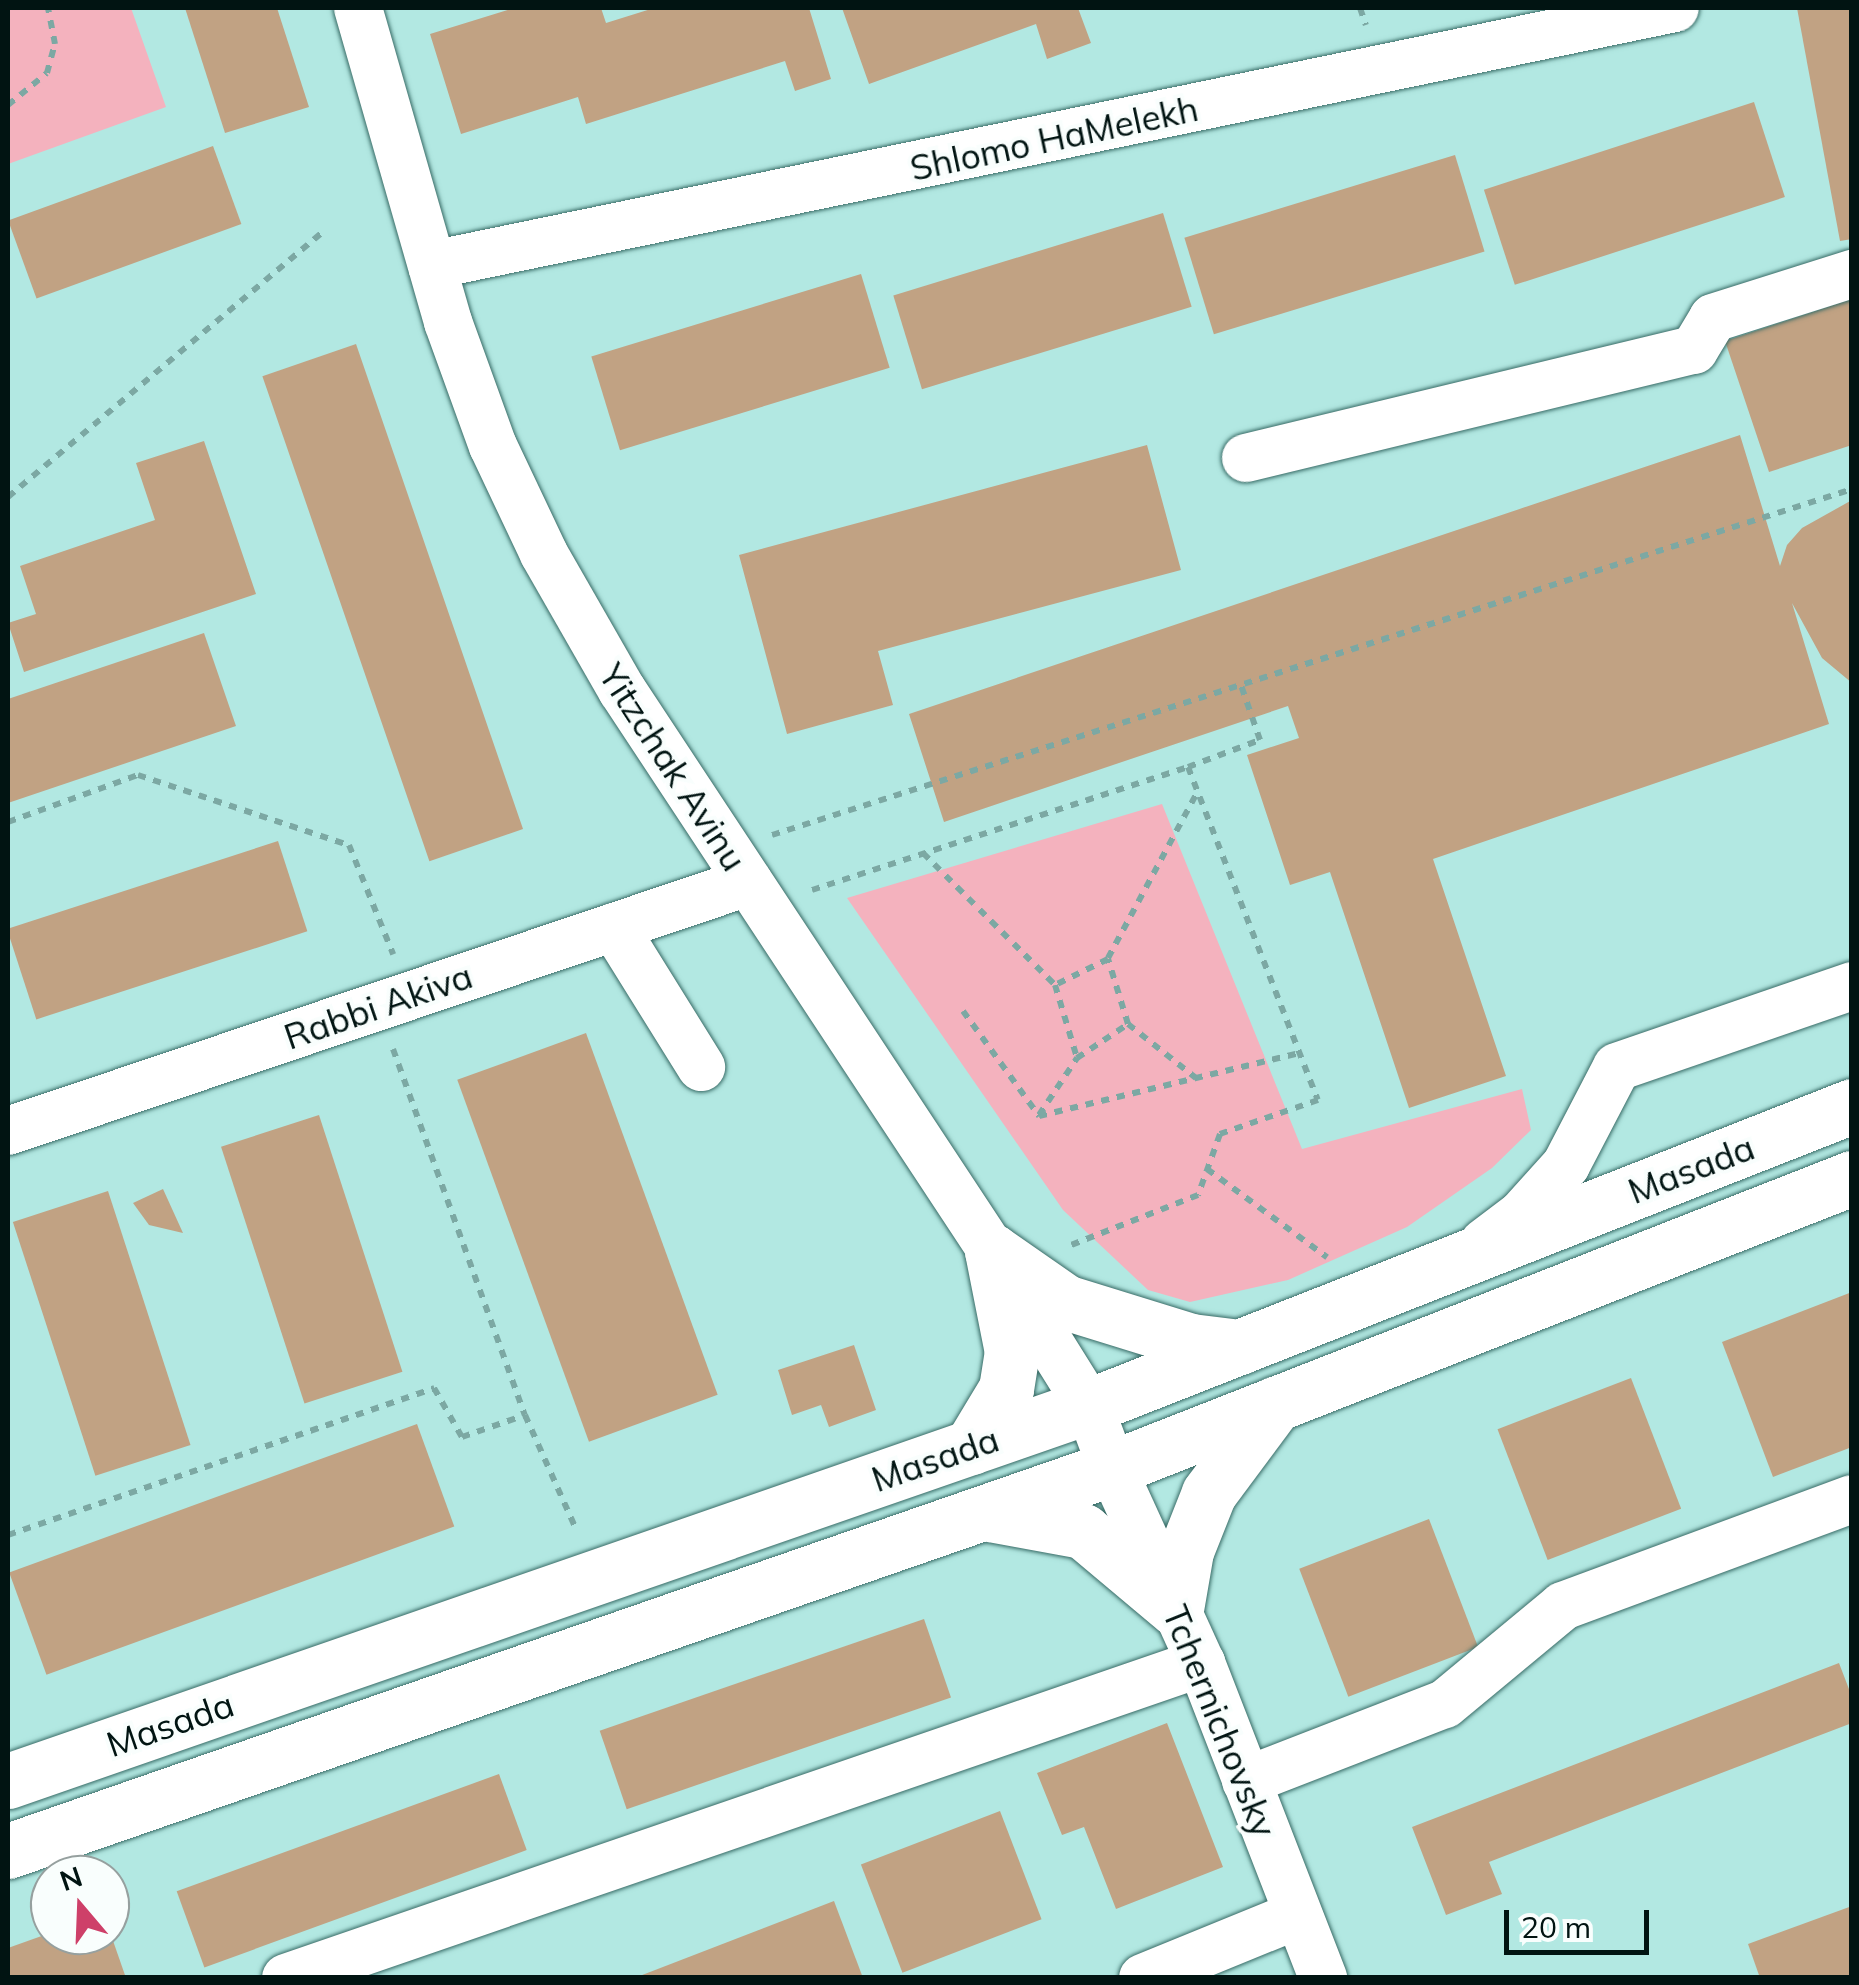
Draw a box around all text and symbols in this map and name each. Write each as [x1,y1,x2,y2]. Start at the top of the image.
street label: Shlomo HaMelekh [906,87,1202,189]
street label: Yitzchak Avinu [591,656,755,878]
street label: Rabbi Akiva [279,954,477,1058]
street label: Masada [1622,1126,1760,1212]
street label: Masada [866,1418,1004,1500]
street label: Tchernichovsky [1154,1599,1286,1843]
street label: Masada [101,1683,239,1765]
north arrow [30,1855,130,1955]
text: N [55,1858,86,1898]
scale bar [1509,1890,1654,1952]
text: 20 m [1521,1908,1591,1946]

